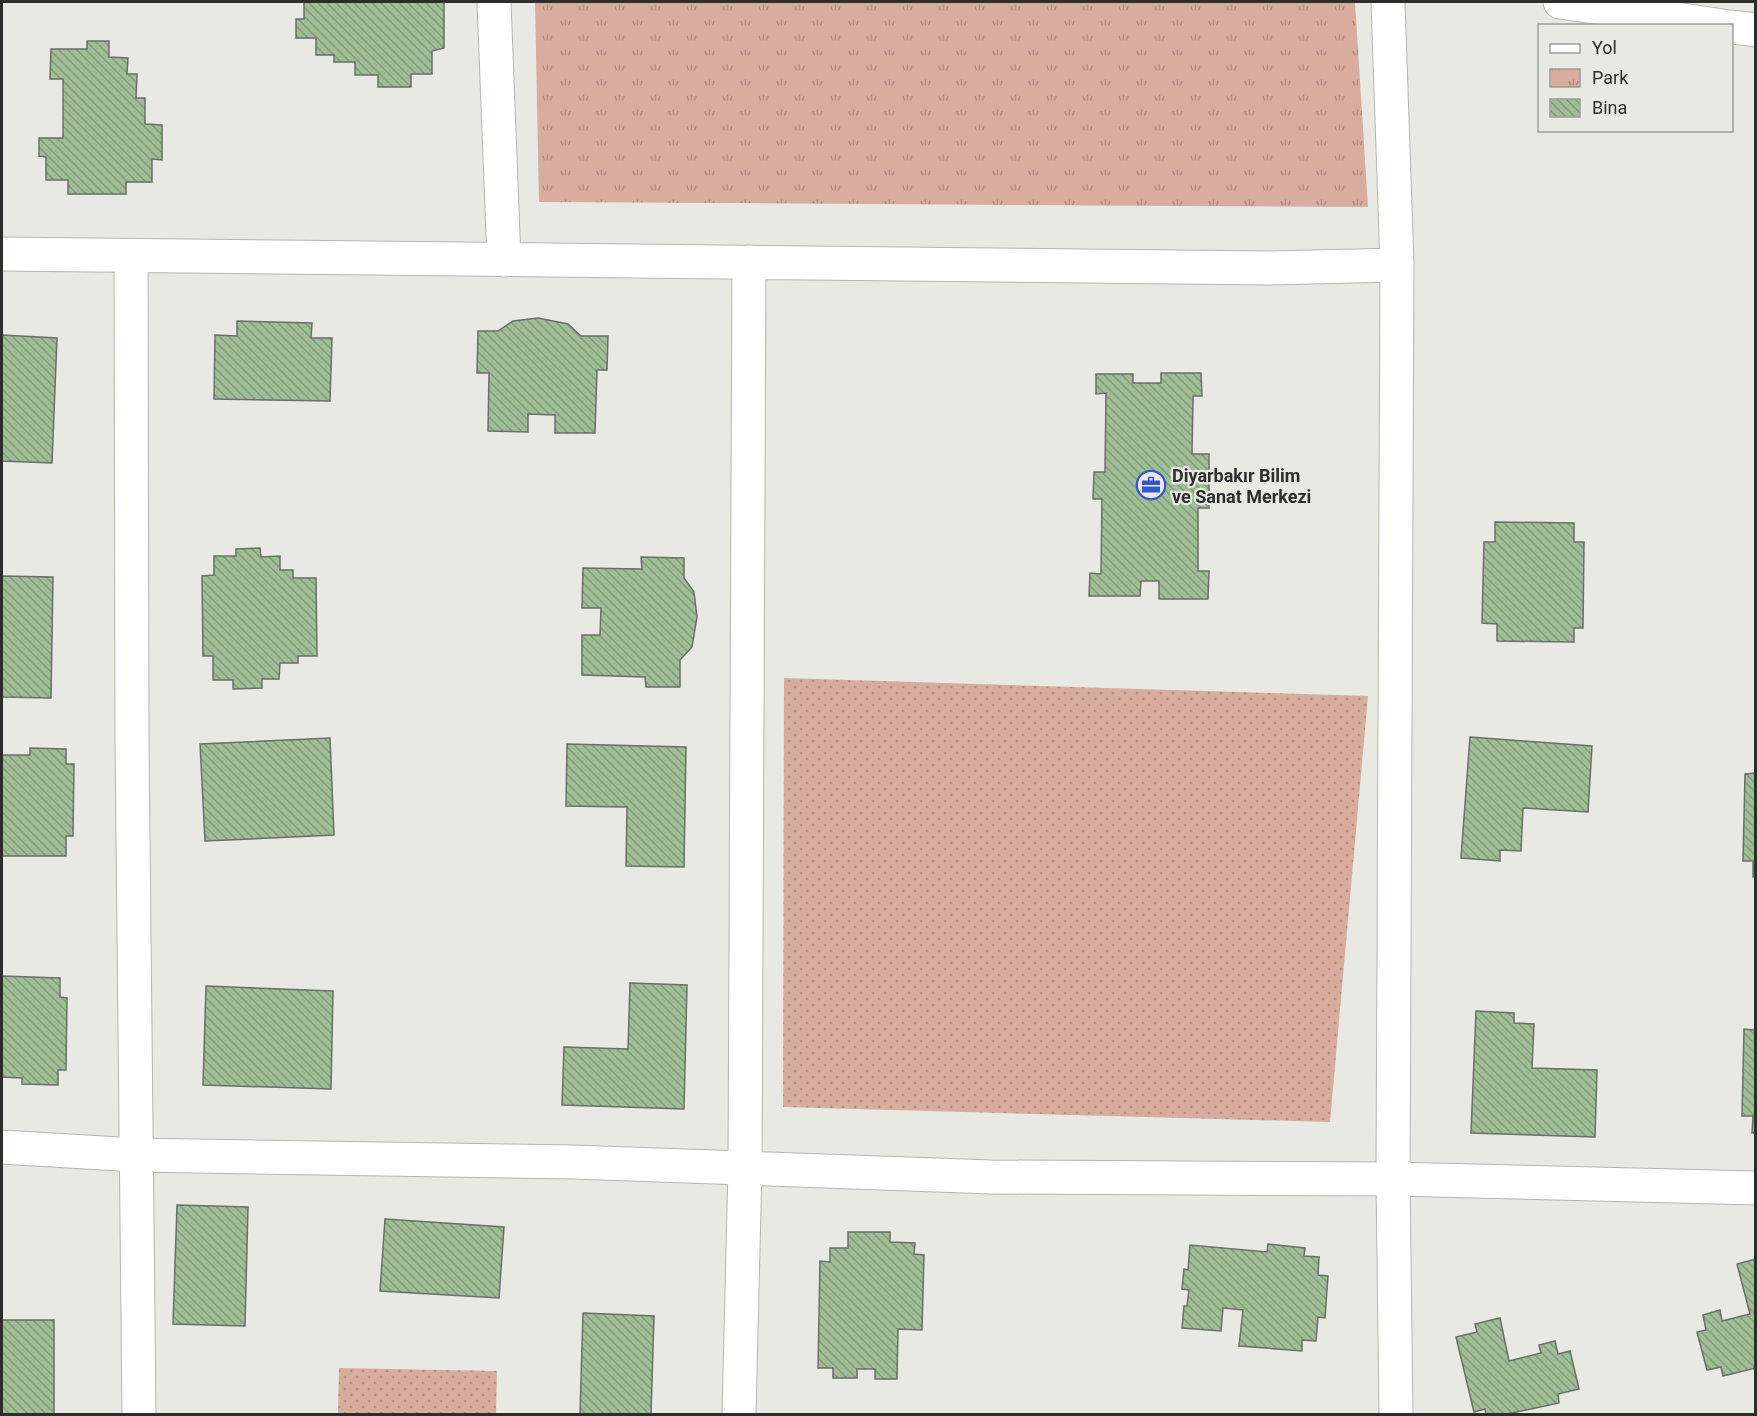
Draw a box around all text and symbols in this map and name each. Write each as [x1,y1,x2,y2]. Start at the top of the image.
legend [1538,24,1733,132]
text: Yol [1592,37,1617,58]
text: Park [1592,67,1629,88]
text: Bina [1592,97,1627,118]
place label: Diyarbakır Bilim ve Sanat Merkezi [1172,465,1311,507]
office icon: Diyarbakır Bilim ve Sanat Merkezi [1135,469,1167,501]

